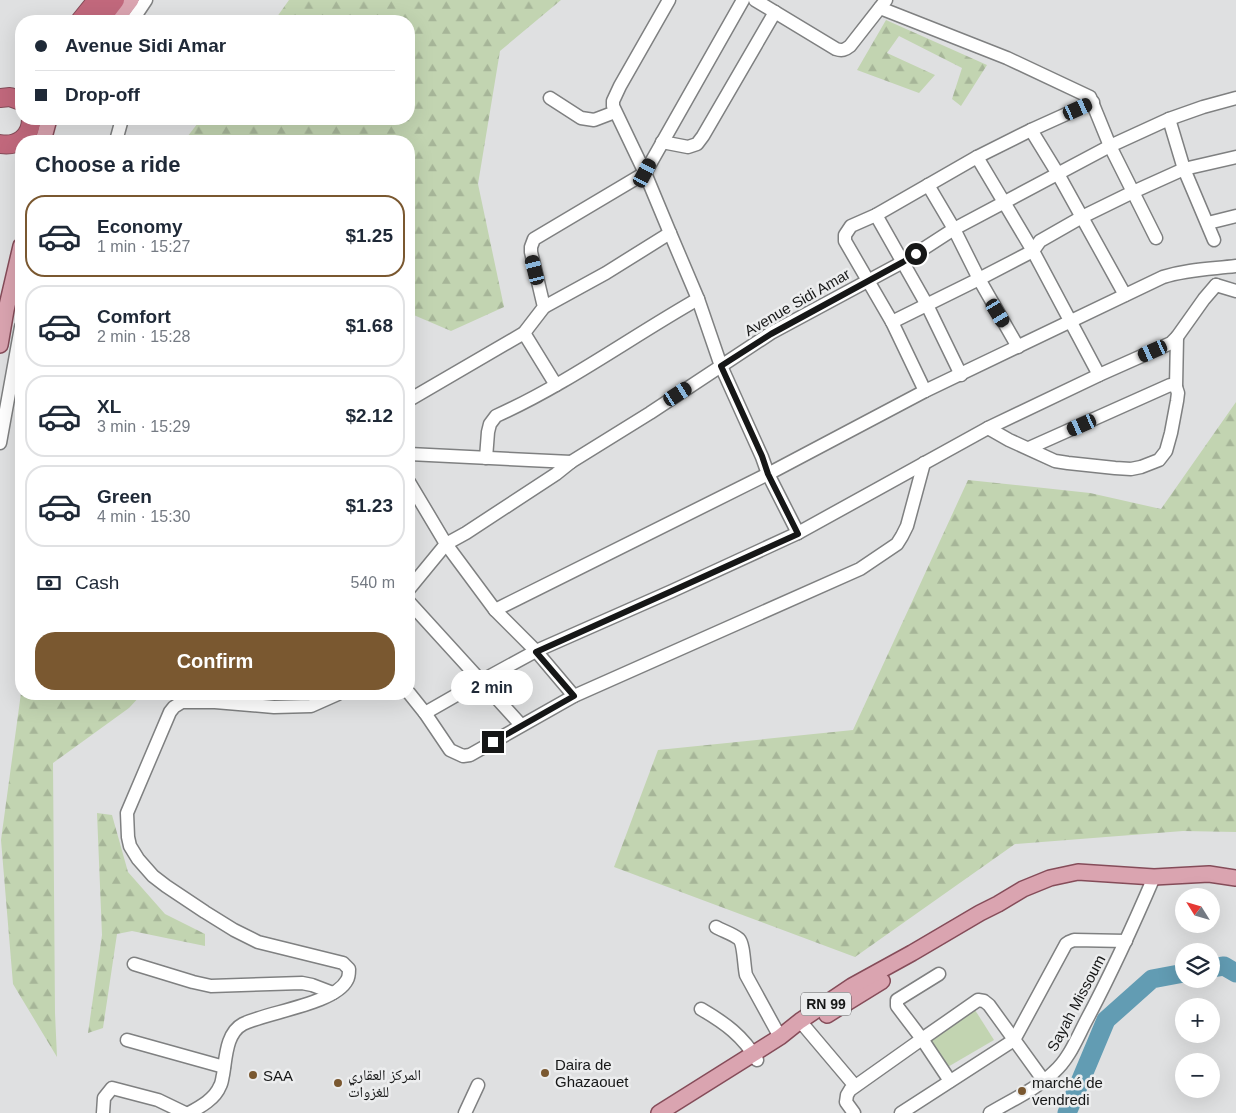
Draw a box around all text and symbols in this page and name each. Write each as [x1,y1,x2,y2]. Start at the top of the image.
text: Avenue Sidi Amar [65,35,226,56]
text: Drop-off [65,84,140,105]
car [1061,96,1094,122]
text: Choose a ride [35,152,180,177]
car [631,156,658,190]
icon: car [37,214,82,259]
text: Economy [97,216,183,237]
text: $1.25 [345,225,393,246]
text: 1 min · 15:27 [97,238,190,255]
route start [905,243,927,265]
car [524,254,545,286]
street label: Avenue Sidi Amar [741,265,853,339]
car [983,296,1012,330]
icon: car [37,304,82,349]
text: Comfort [97,306,171,327]
text: $1.68 [345,315,393,336]
text: 2 min · 15:28 [97,328,190,345]
car [1136,338,1169,364]
car [661,380,694,408]
icon: car [37,394,82,439]
text: XL [97,396,121,417]
text: $2.12 [345,405,393,426]
car [1065,412,1098,438]
text: 3 min · 15:29 [97,418,190,435]
icon: car [37,484,82,529]
text: Green [97,486,152,507]
text: $1.23 [345,495,393,516]
text: 4 min · 15:30 [97,508,190,525]
icon: cash [35,569,63,597]
text: Cash [75,572,119,593]
text: 540 m [351,574,395,591]
button: Confirm [35,632,395,690]
callout: 2 min [452,670,534,704]
text: 2 min [471,679,513,696]
route end [482,731,504,753]
north arrow [1175,888,1220,932]
map controls [1175,888,1220,1098]
button: layers [1175,943,1220,988]
street label: Sayah Missoum [1043,952,1109,1054]
road number: RN 99 [801,992,851,1016]
button: + [1175,998,1220,1043]
button: − [1175,1053,1220,1098]
place label: Daira de Ghazaouet [555,1056,629,1090]
place label: المركز العقاري للغزوات [348,1066,421,1101]
place label: SAA [263,1067,293,1084]
marker: Daira de Ghazaouet [539,1067,551,1079]
marker: SAA [247,1069,259,1081]
place label: marché de vendredi [1032,1074,1103,1108]
marker: المركز العقاري للغزوات [332,1077,344,1089]
marker: marché de vendredi [1016,1085,1028,1097]

